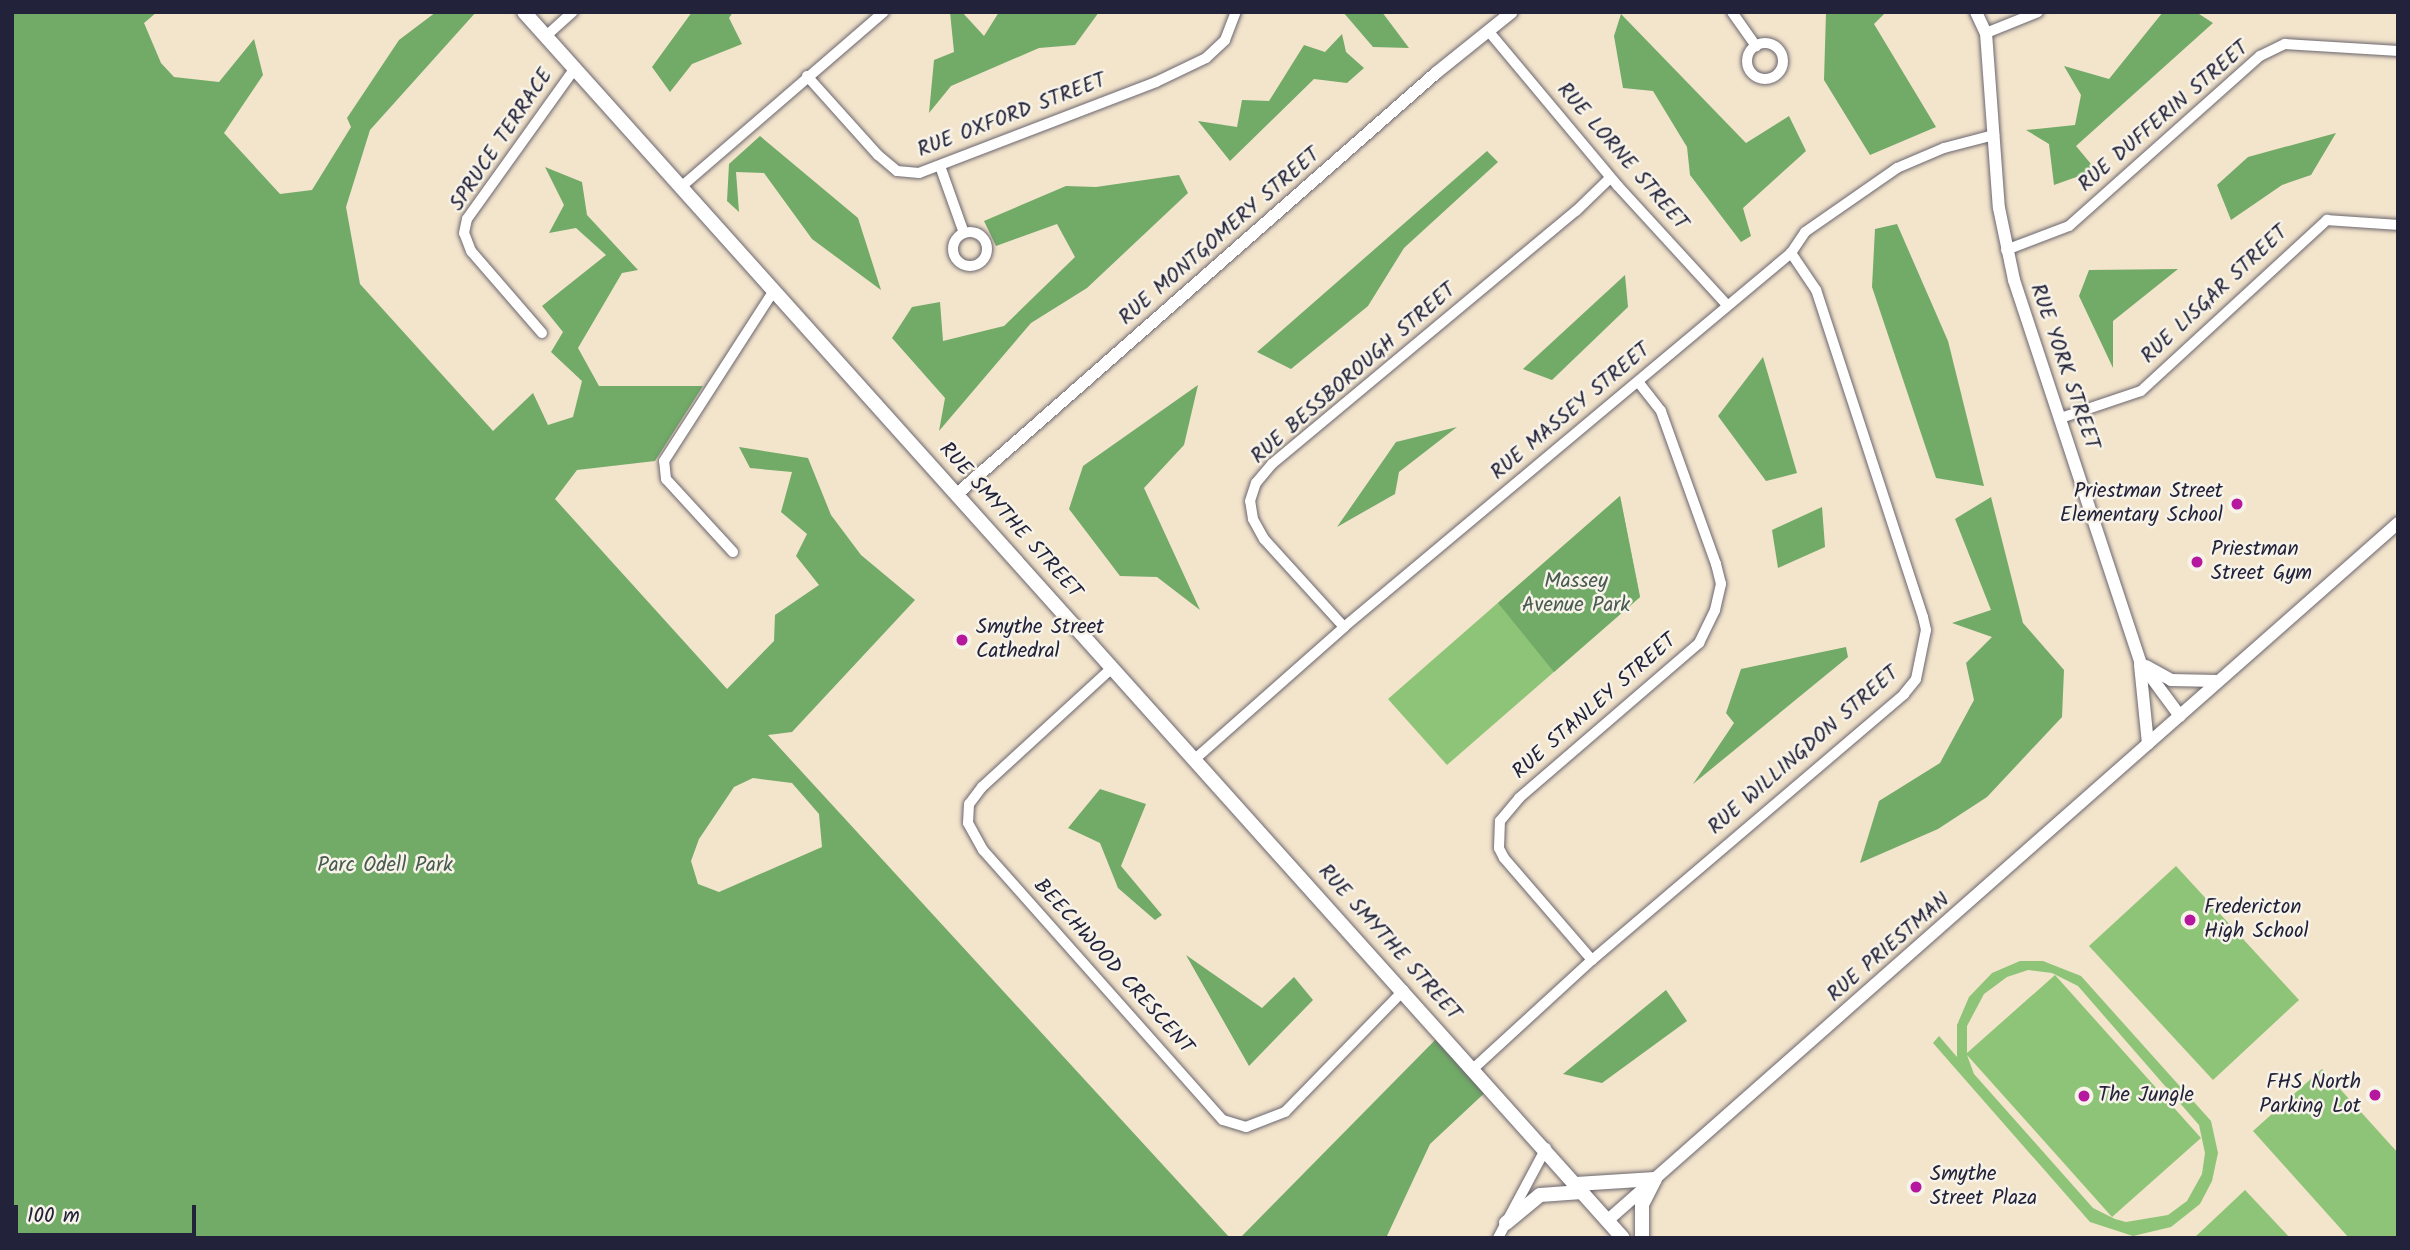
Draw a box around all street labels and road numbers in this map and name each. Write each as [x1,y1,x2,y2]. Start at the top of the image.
street label: RUE DUFFERIN STREET [2074,36,2254,198]
street label: SPRUCE TERRACE [445,64,559,216]
street label: RUE OXFORD STREET [914,68,1110,164]
street label: RUE LORNE STREET [1551,78,1693,236]
street label: RUE MONTGOMERY STREET [1114,143,1326,331]
street label: RUE LISGAR STREET [2136,221,2294,369]
street label: RUE BESSBOROUGH STREET [1246,278,1462,470]
street label: RUE YORK STREET [2024,281,2104,453]
street label: RUE MASSEY STREET [1486,338,1656,486]
street label: RUE SMYTHE STREET [933,438,1087,604]
street label: RUE STANLEY STREET [1508,629,1682,785]
street label: RUE WILLINGDON STREET [1703,661,1905,841]
street label: RUE SMYTHE STREET [1312,860,1466,1026]
street label: BEECHWOOD CRESCENT [1028,874,1198,1060]
street label: RUE PRIESTMAN [1823,888,1955,1008]

